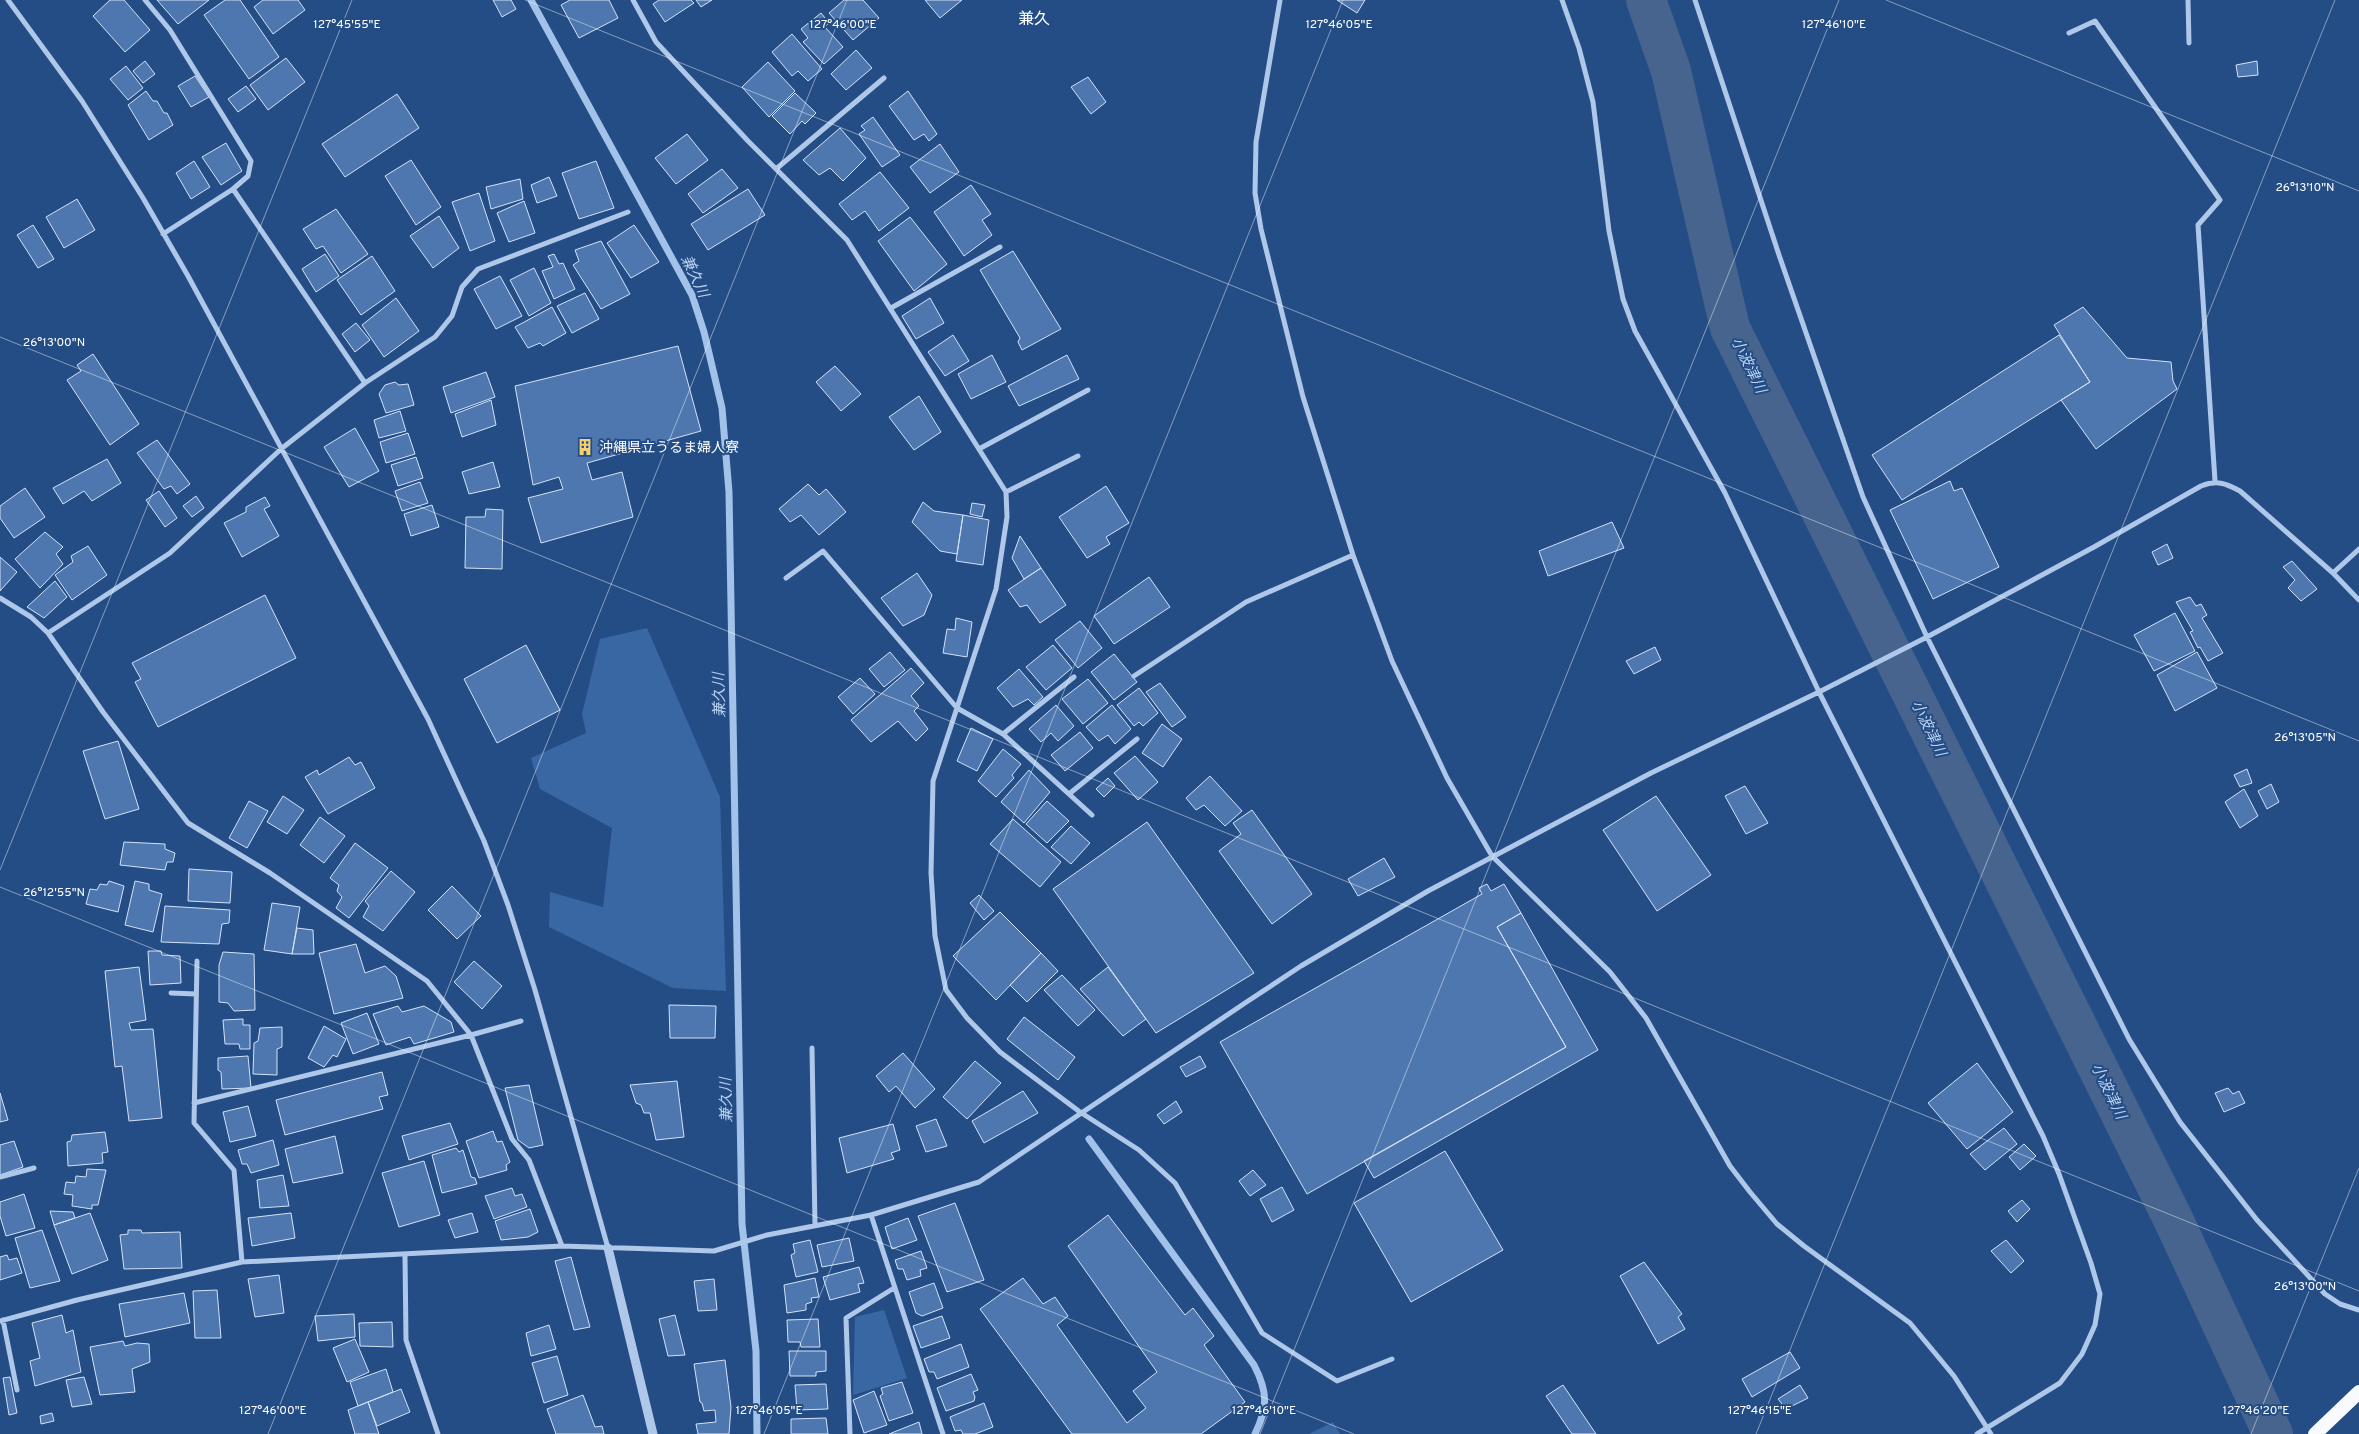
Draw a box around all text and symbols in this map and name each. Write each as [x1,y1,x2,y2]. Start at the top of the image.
district label: 兼久 [1018,10,1050,30]
text: 127°45'55"E [313,17,381,33]
text: 127°46'00"E [809,17,877,33]
text: 127°46'05"E [1305,17,1373,33]
text: 127°46'10"E [1802,17,1866,33]
text: 26°13'10"N [2275,180,2335,196]
water label: 兼久川 [676,252,713,303]
text: 26°13'00"N [23,335,85,351]
water label: 小波津川 [1726,335,1770,399]
building icon: 沖縄県立うるま婦人寮 [575,437,595,457]
place label: 沖縄県立うるま婦人寮 [599,440,739,457]
water label: 兼久川 [711,670,730,718]
water label: 小波津川 [1906,698,1950,762]
text: 26°13'05"N [2274,730,2336,746]
text: 26°12'55"N [23,885,85,901]
water label: 小波津川 [2086,1061,2130,1125]
water label: 兼久川 [718,1075,737,1123]
text: 26°13'00"N [2274,1279,2336,1295]
text: 127°46'00"E [239,1403,307,1419]
text: 127°46'05"E [735,1403,803,1419]
text: 127°46'10"E [1232,1403,1296,1419]
text: 127°46'15"E [1728,1403,1792,1419]
text: 127°46'20"E [2222,1403,2290,1419]

